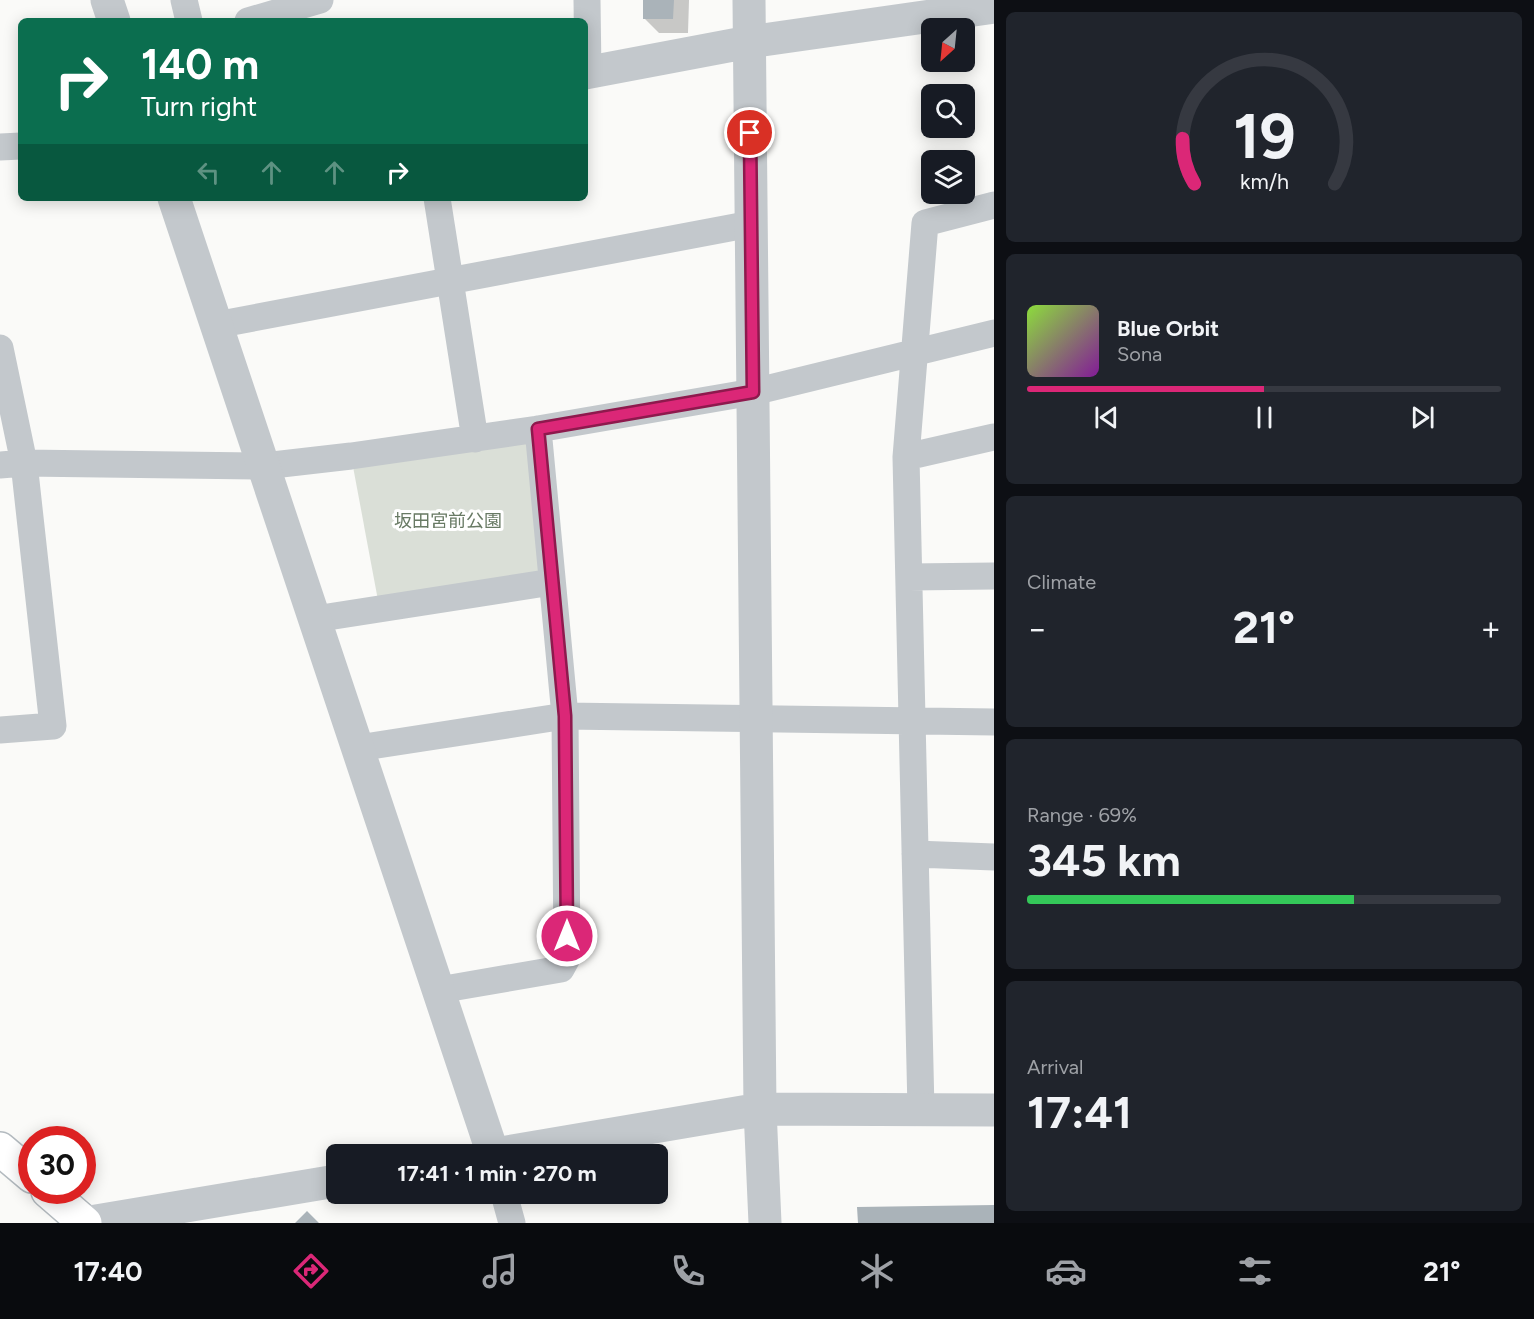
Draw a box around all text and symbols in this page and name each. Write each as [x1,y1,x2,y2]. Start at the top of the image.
north arrow [921,18,975,72]
map controls [921,18,975,204]
text: 140 m [141,39,259,90]
icon: right [42,42,120,120]
button: search [921,84,975,138]
text: Turn right [141,90,257,123]
text: 19 [1233,99,1295,174]
pin [724,107,775,158]
icon: arrive [733,116,766,149]
button: layers [921,150,975,204]
icon: left [192,156,225,189]
icon: ahead [255,156,288,189]
icon: ahead [318,156,351,189]
icon: right [381,156,414,189]
text: km/h [1240,169,1288,194]
text: Blue Orbit [1117,315,1219,342]
text: Sona [1117,342,1162,366]
icon: previous [1090,401,1123,434]
icon: pause [1248,401,1281,434]
icon: next [1406,401,1439,434]
park label: 坂田宮前公園 [394,510,502,532]
text: Climate [1027,570,1096,594]
text: 21° [1233,600,1295,654]
text: − [1027,609,1048,648]
text: + [1480,609,1501,648]
text: Range · 69% [1027,803,1137,827]
text: 345 km [1027,833,1181,887]
position arrow [535,904,599,968]
text: Arrival [1027,1055,1083,1079]
text: 17:41 [1027,1085,1132,1139]
speed limit sign: 30 [18,1126,96,1204]
text: 17:41 · 1 min · 270 m [397,1160,597,1187]
icon: directions [290,1250,332,1292]
icon: music [479,1250,521,1292]
icon: phone [667,1250,709,1292]
icon: climate [856,1250,898,1292]
icon: car [1045,1250,1087,1292]
icon: filters [1234,1250,1276,1292]
text: 17:40 [73,1255,143,1288]
text: 21° [1423,1255,1461,1288]

